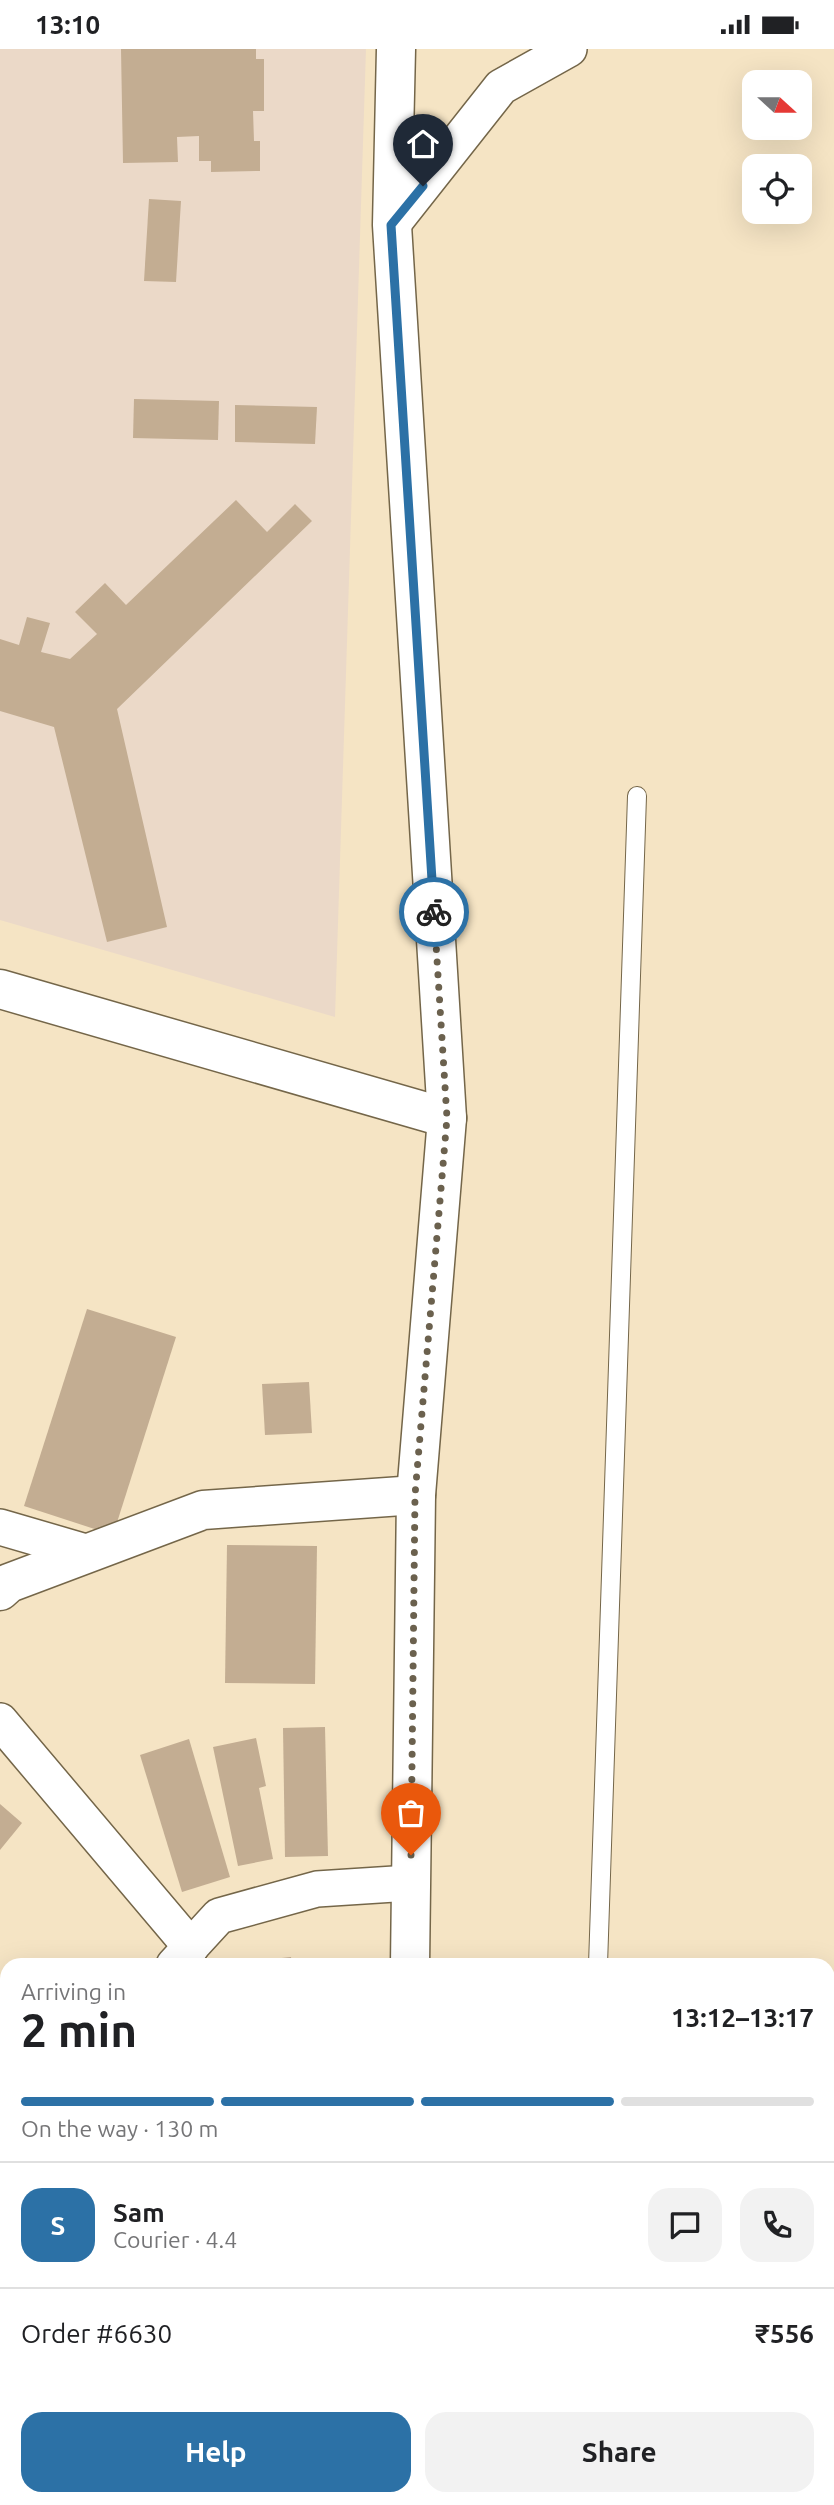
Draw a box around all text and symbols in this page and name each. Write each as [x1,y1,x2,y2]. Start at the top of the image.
text: 13:10 [35,10,100,39]
north arrow [742,70,812,140]
map controls [742,70,812,224]
pin [393,114,453,186]
icon: home [404,125,442,163]
button: locate [742,154,812,224]
courier [399,877,469,947]
icon: bike [415,893,453,931]
pin [381,1783,441,1855]
icon: bag [392,1794,430,1832]
text: Arriving in [21,1979,126,2004]
text: 13:12–13:17 [671,2003,814,2032]
text: 2 min [21,2004,137,2056]
text: On the way · 130 m [21,2116,218,2141]
button: chat [648,2188,722,2262]
button: phone [740,2188,814,2262]
text: Sam [113,2198,165,2227]
text: S [51,2211,65,2240]
text: Courier · 4.4 [113,2227,237,2252]
text: Order #6630 [21,2319,172,2348]
text: ₹556 [755,2319,814,2348]
button: Help [21,2412,411,2492]
button: Share [425,2412,814,2492]

